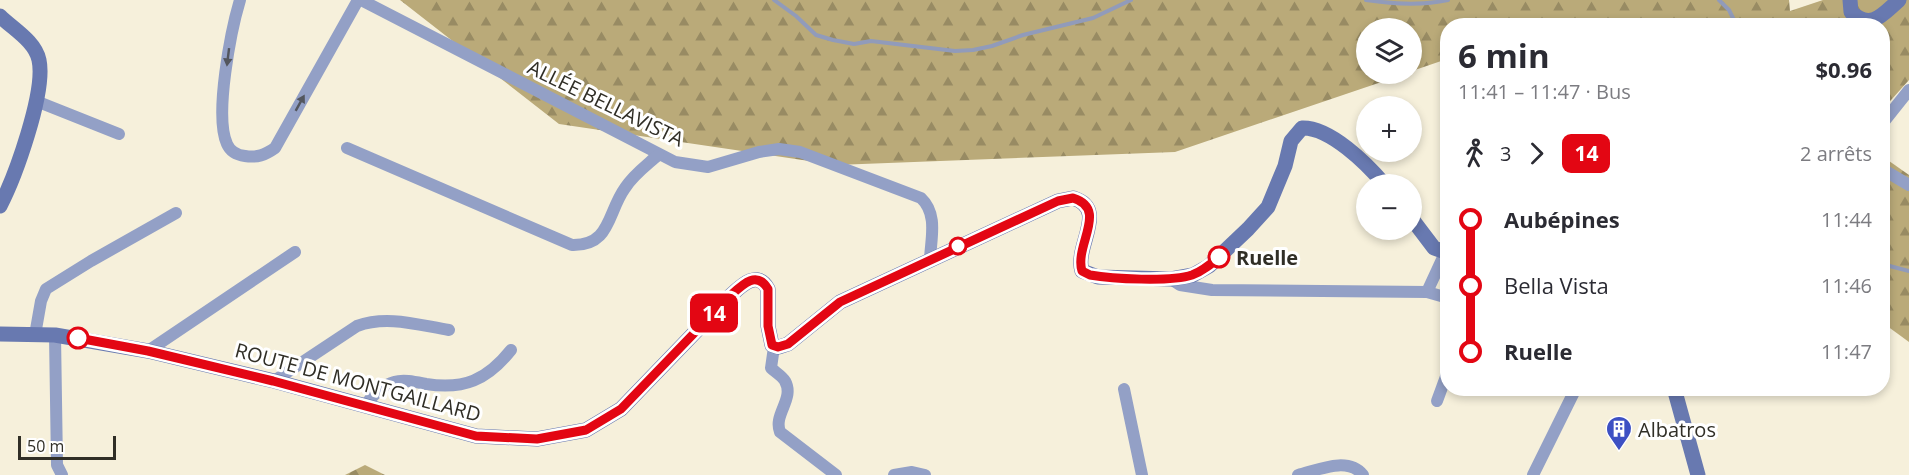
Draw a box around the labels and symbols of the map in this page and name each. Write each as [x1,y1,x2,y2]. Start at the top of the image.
one-way arrow [223,48,232,67]
street label: ALLÉE BELLAVISTA [523,53,689,153]
one-way arrow [295,94,305,111]
unlabelled marker [949,237,967,255]
place label: Ruelle [1236,244,1298,271]
marker: Ruelle [1208,246,1230,268]
line badge: 14 [687,294,741,332]
unlabelled marker [67,327,89,349]
street label: ROUTE DE MONTGAILLARD [232,336,484,428]
building icon: Albatros [1604,414,1634,452]
place label: Albatros [1638,416,1716,443]
scale bar [18,433,116,460]

